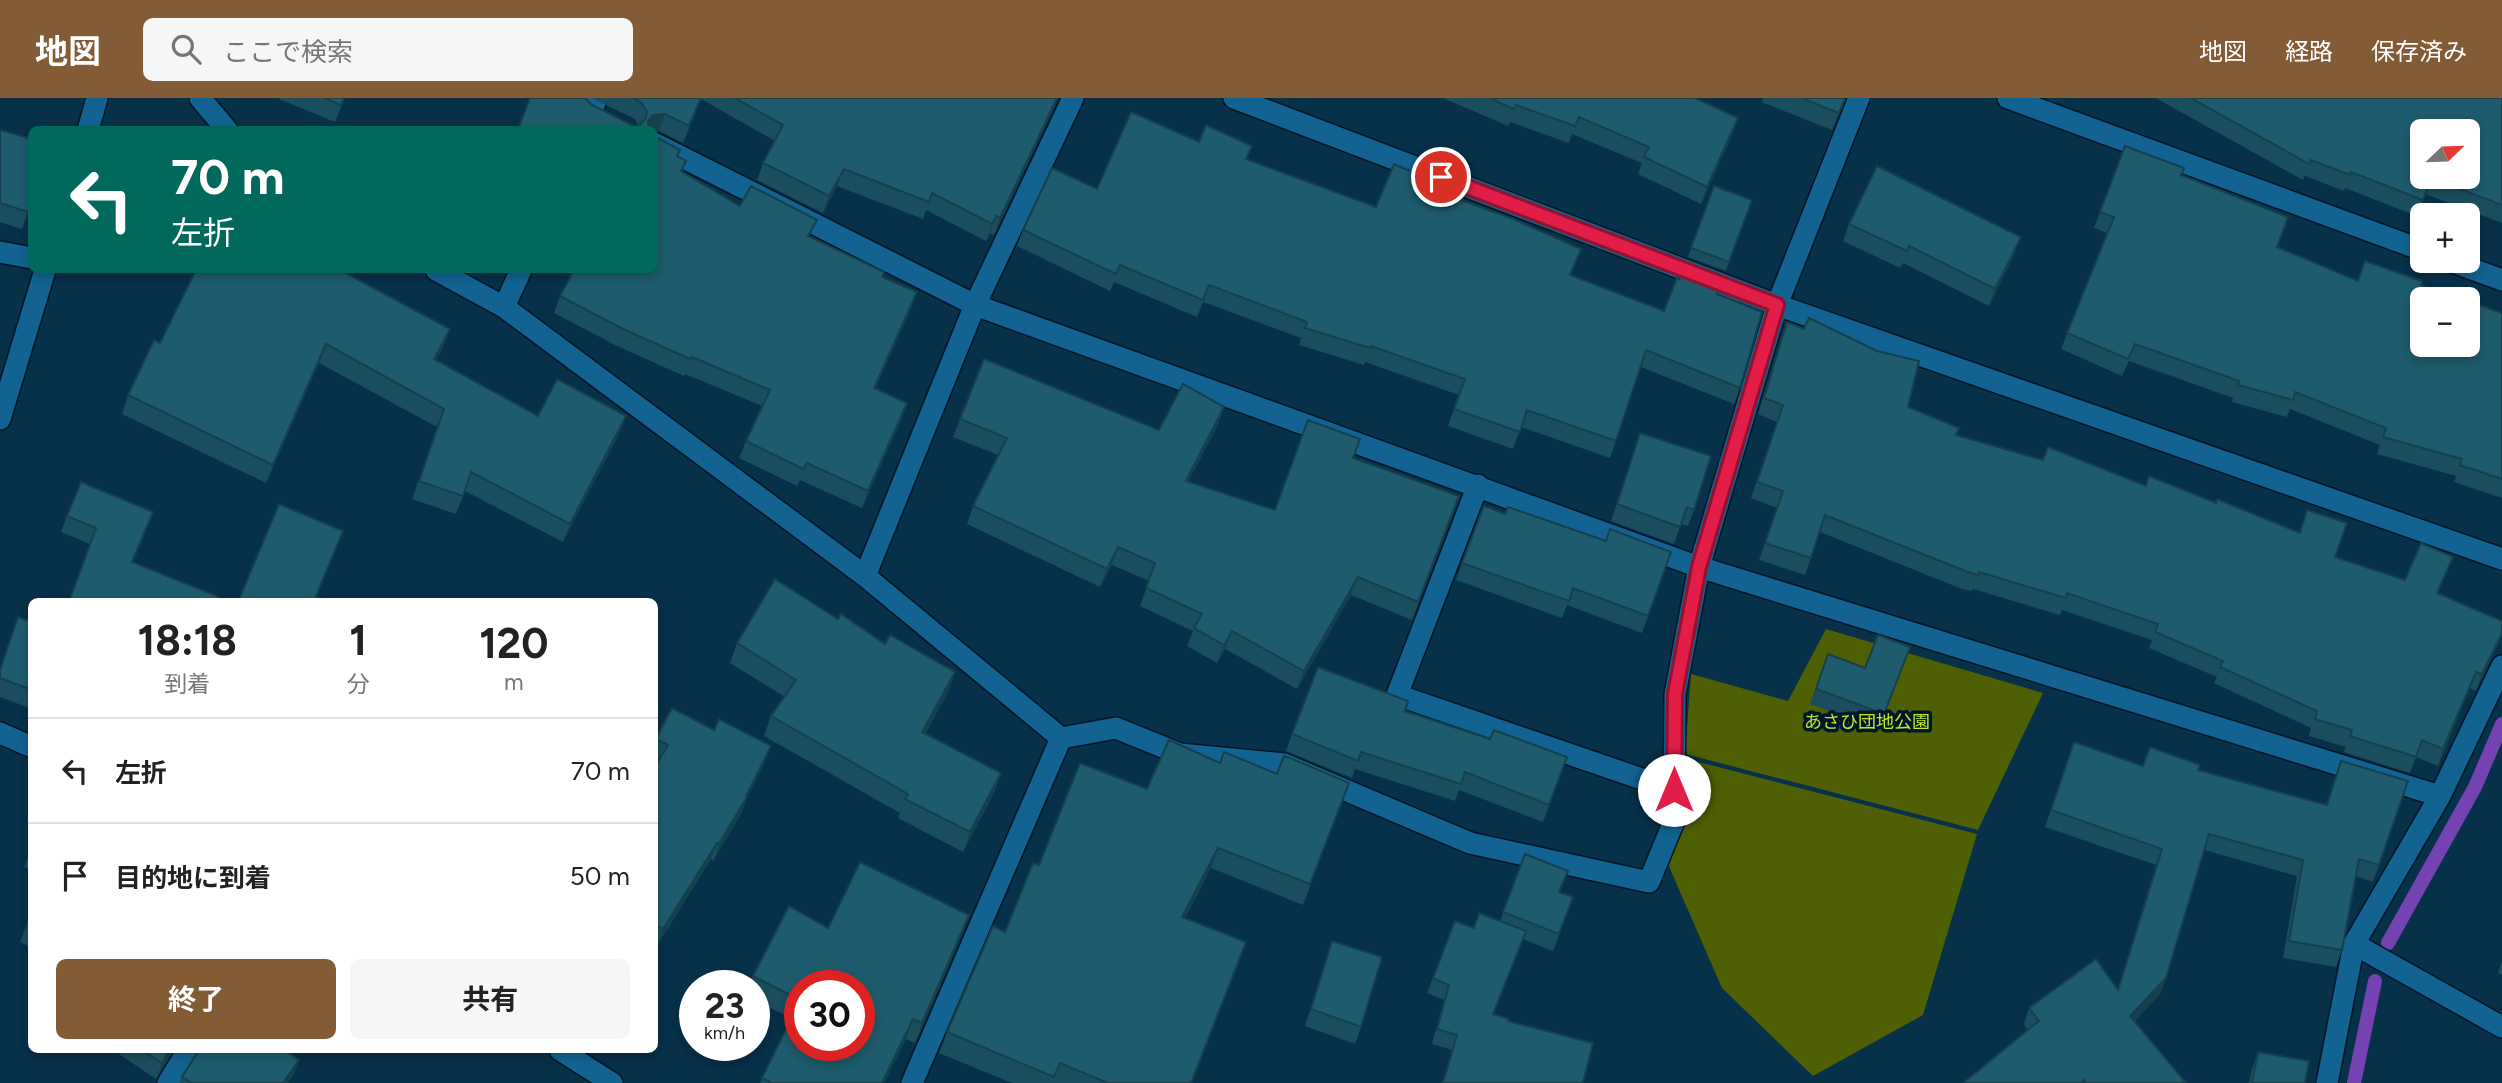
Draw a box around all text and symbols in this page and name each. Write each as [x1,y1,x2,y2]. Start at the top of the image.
search box [143,18,633,81]
icon: search [167,30,205,68]
text: 地図 [35,32,101,71]
text: ここで検索 [223,36,353,68]
text: 地図 [2199,37,2247,66]
text: 経路 [2285,37,2333,66]
text: 保存済み [2371,37,2467,66]
north arrow [2410,119,2480,189]
map controls [2410,119,2480,357]
text: 70 m [171,147,284,206]
pin [1411,147,1471,207]
icon: left [56,154,147,245]
icon: arrive [1422,158,1460,196]
button: + [2410,203,2480,273]
text: 左折 [171,214,235,252]
button: − [2410,287,2480,357]
text: 18:18 [138,615,237,666]
text: 1 [349,615,367,666]
text: 120 [479,618,548,669]
text: m [504,668,524,696]
text: 到着 [164,670,210,698]
text: 分 [347,670,370,698]
park label: あさひ団地公園 [1804,711,1930,733]
icon: left [56,752,94,790]
position arrow [1637,753,1711,827]
text: 70 m [571,755,630,787]
text: 左折 [115,757,167,789]
icon: arrive [56,857,94,895]
text: 50 m [570,860,630,892]
text: 目的地に到着 [115,862,271,894]
button: 終了 [56,959,336,1039]
button: 共有 [350,959,630,1039]
speed limit sign: 30 [784,970,875,1061]
text: 23 [705,985,744,1027]
text: km/h [704,1022,745,1044]

